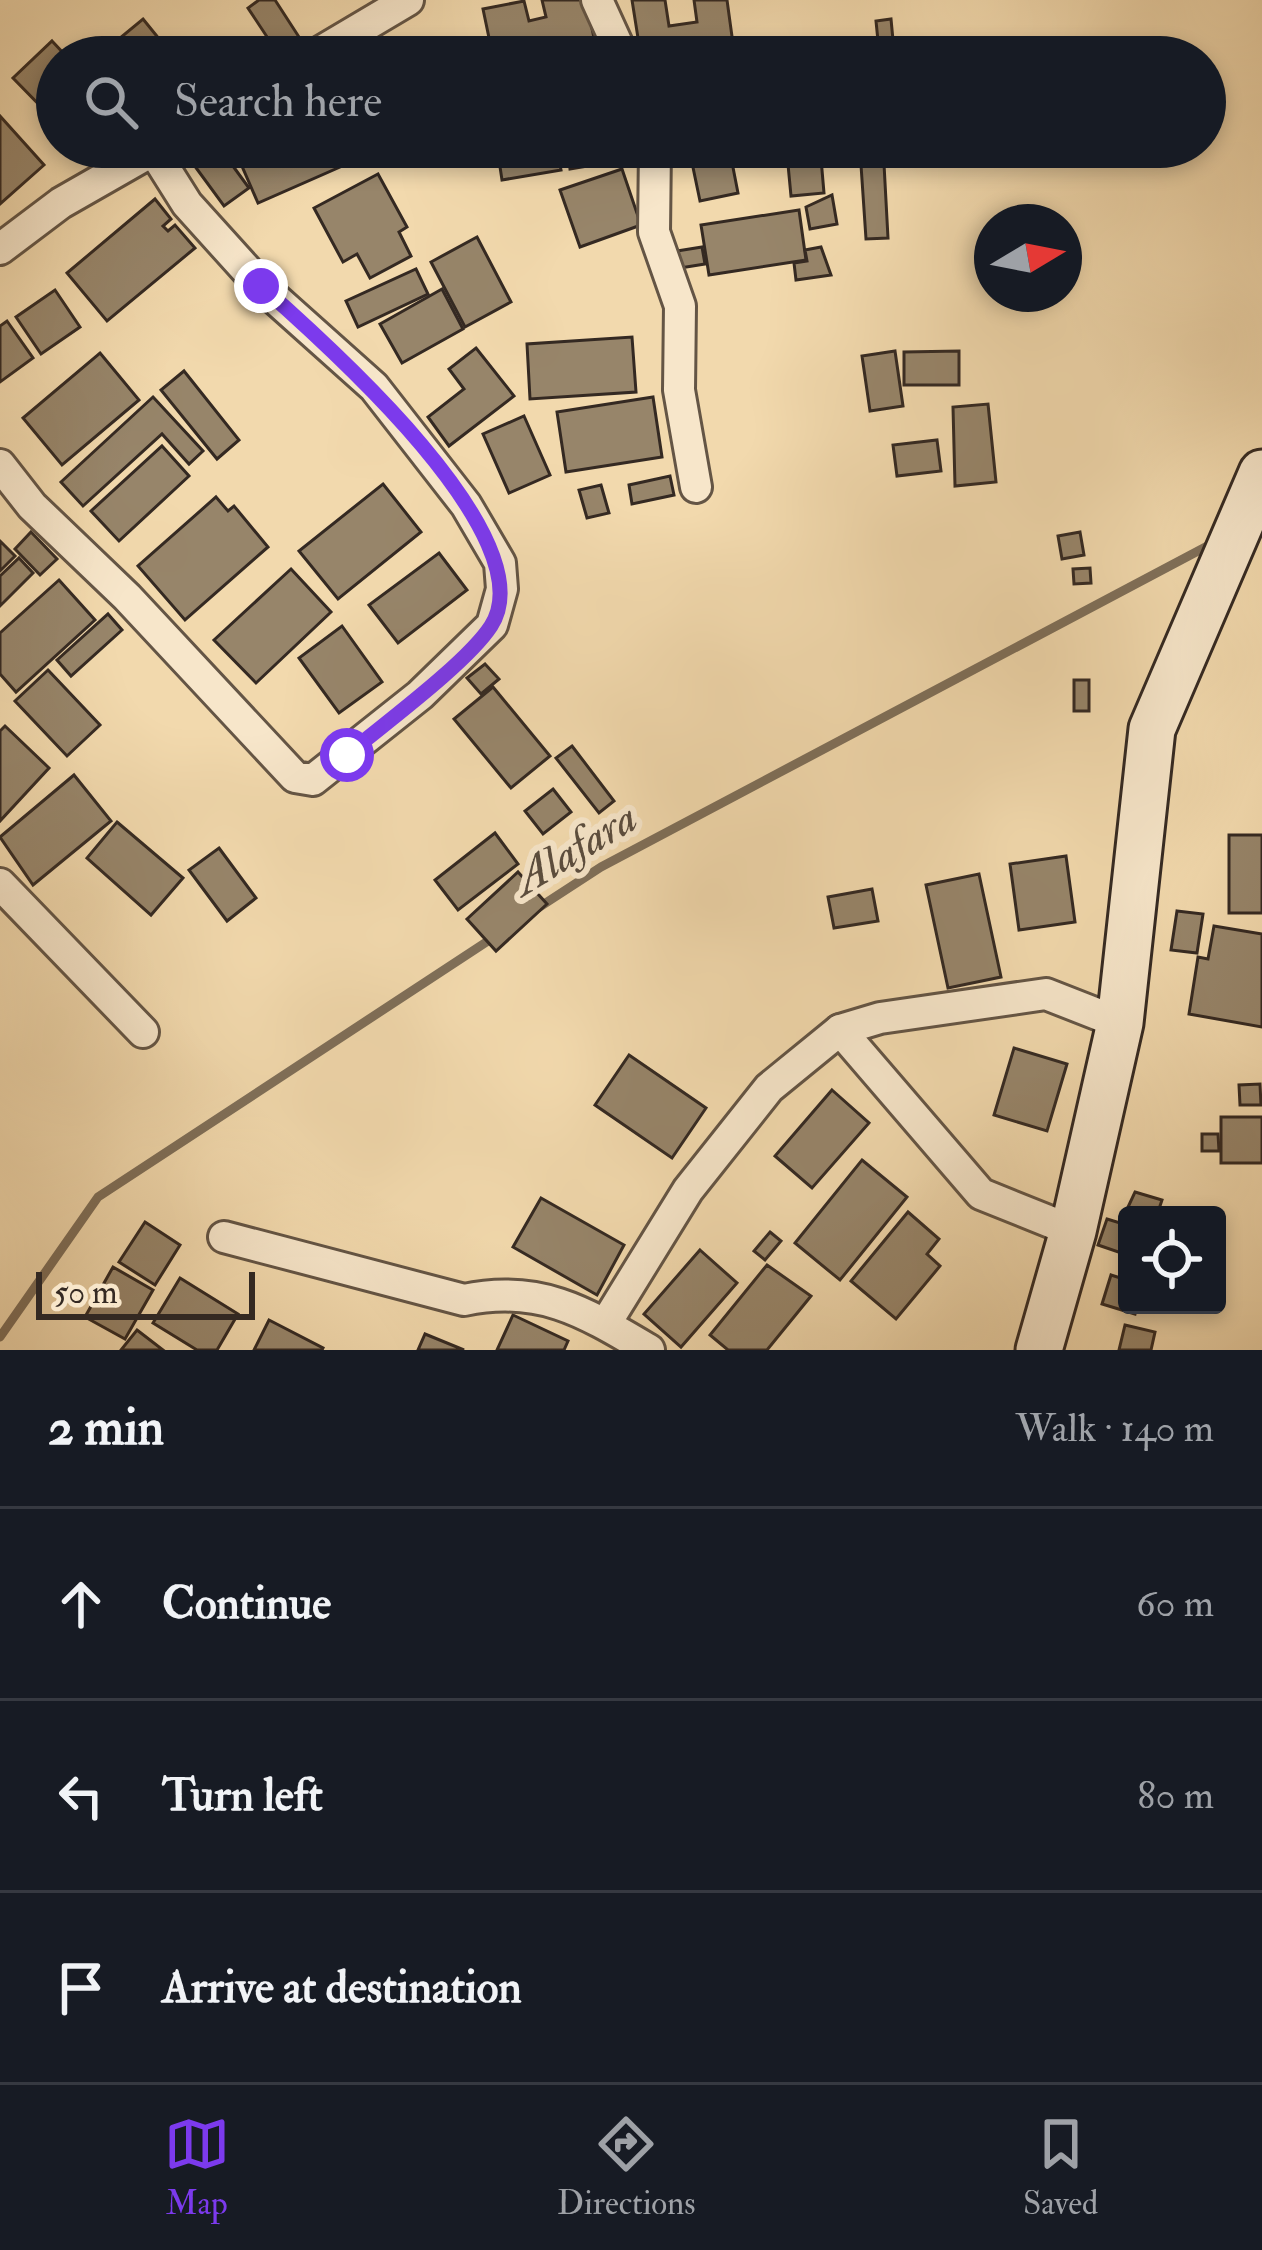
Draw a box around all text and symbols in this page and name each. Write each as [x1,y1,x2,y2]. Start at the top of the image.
search box [36,36,1226,168]
icon: search [78,69,144,135]
text: Search here [174,74,382,130]
north arrow [974,204,1082,312]
route end [234,259,288,313]
route start [320,728,374,782]
water label: Alafara [499,790,648,910]
map controls [1118,1206,1226,1314]
button: locate [1118,1206,1226,1314]
scale bar [36,1266,255,1319]
text: 50 m [54,1272,118,1313]
text: 2 min [48,1396,164,1460]
text: Walk · 140 m [1016,1404,1214,1453]
icon: ahead [48,1571,114,1637]
text: Continue [162,1576,331,1632]
text: 60 m [1136,1579,1214,1628]
icon: left [48,1763,114,1829]
text: Turn left [162,1768,323,1824]
text: 80 m [1137,1771,1214,1820]
icon: arrive [48,1955,114,2021]
text: Arrive at destination [162,1960,522,2016]
tab: Map [164,2111,230,2224]
tab: Directions [557,2111,696,2224]
tab: Saved [1023,2111,1098,2224]

